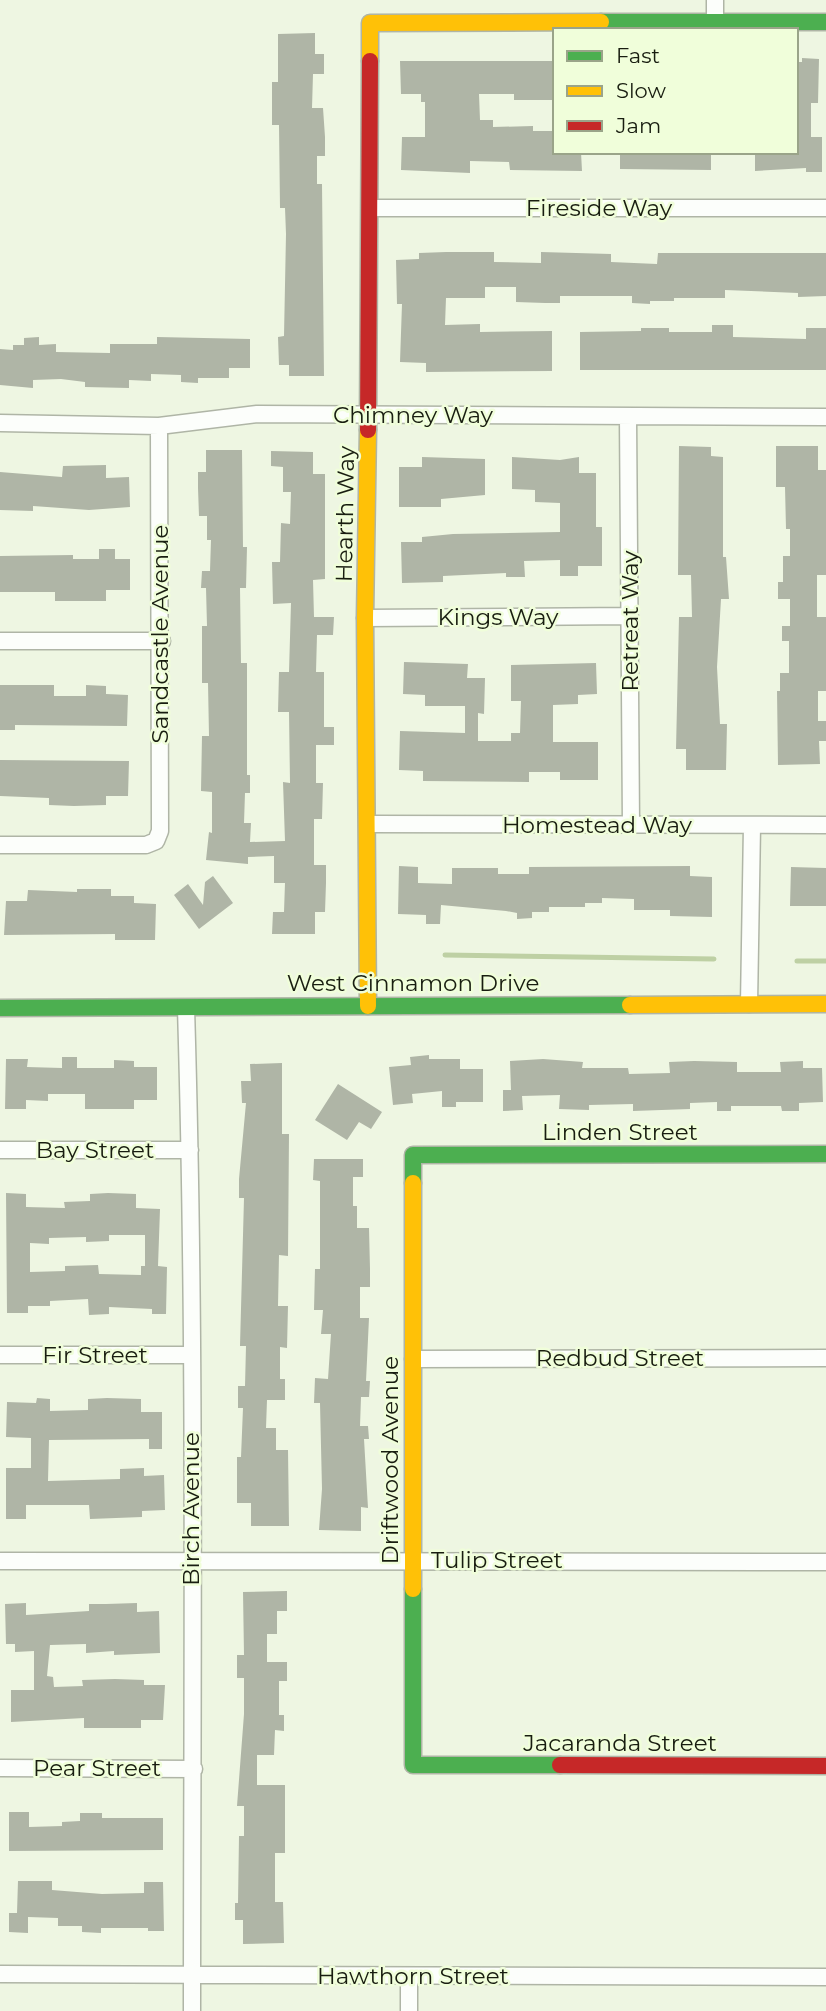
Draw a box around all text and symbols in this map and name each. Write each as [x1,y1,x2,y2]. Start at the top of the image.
legend [553,28,798,154]
text: Fast [616,43,660,68]
text: Slow [616,78,666,103]
text: Jam [615,113,661,138]
street label: Fireside Way [526,194,673,222]
street label: Chimney Way [333,401,494,429]
street label: Hearth Way [330,445,360,582]
street label: Sandcastle Avenue [146,525,174,743]
street label: Retreat Way [616,550,644,692]
street label: Kings Way [438,603,559,631]
street label: Homestead Way [502,811,693,839]
street label: West Cinnamon Drive [287,969,539,997]
street label: Linden Street [542,1118,698,1146]
street label: Bay Street [36,1136,154,1164]
street label: Fir Street [42,1341,148,1369]
street label: Redbud Street [536,1344,704,1372]
street label: Driftwood Avenue [376,1356,404,1564]
street label: Birch Avenue [177,1432,205,1586]
street label: Tulip Street [431,1546,563,1574]
street label: Jacaranda Street [522,1729,717,1757]
street label: Pear Street [33,1754,161,1782]
street label: Hawthorn Street [317,1962,509,1990]

